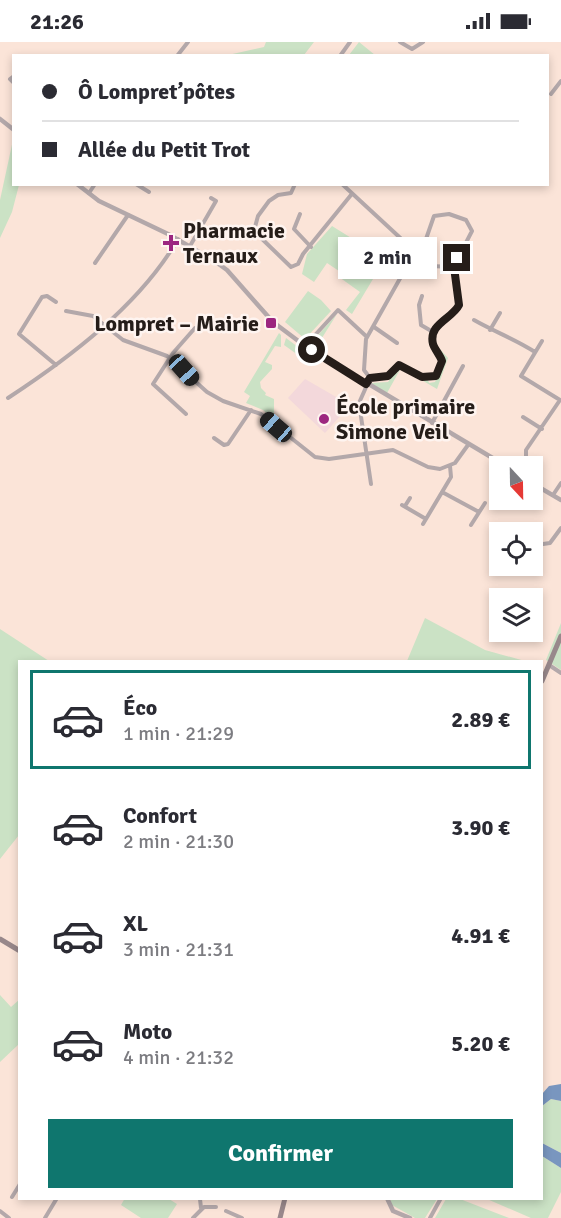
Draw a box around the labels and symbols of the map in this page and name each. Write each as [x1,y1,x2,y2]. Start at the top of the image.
place label: Pharmacie Ternaux [183,217,285,269]
marker: Pharmacie Ternaux [164,236,178,250]
callout: 2 min [337,237,436,279]
route end [443,244,470,271]
place label: Lompret – Mairie [94,310,259,337]
marker: Lompret – Mairie [264,316,278,330]
route start [298,336,325,363]
car [165,351,203,389]
place label: École primaire Simone Veil [336,393,475,445]
car [257,408,295,446]
marker: École primaire Simone Veil [317,412,331,426]
north arrow [489,456,543,510]

